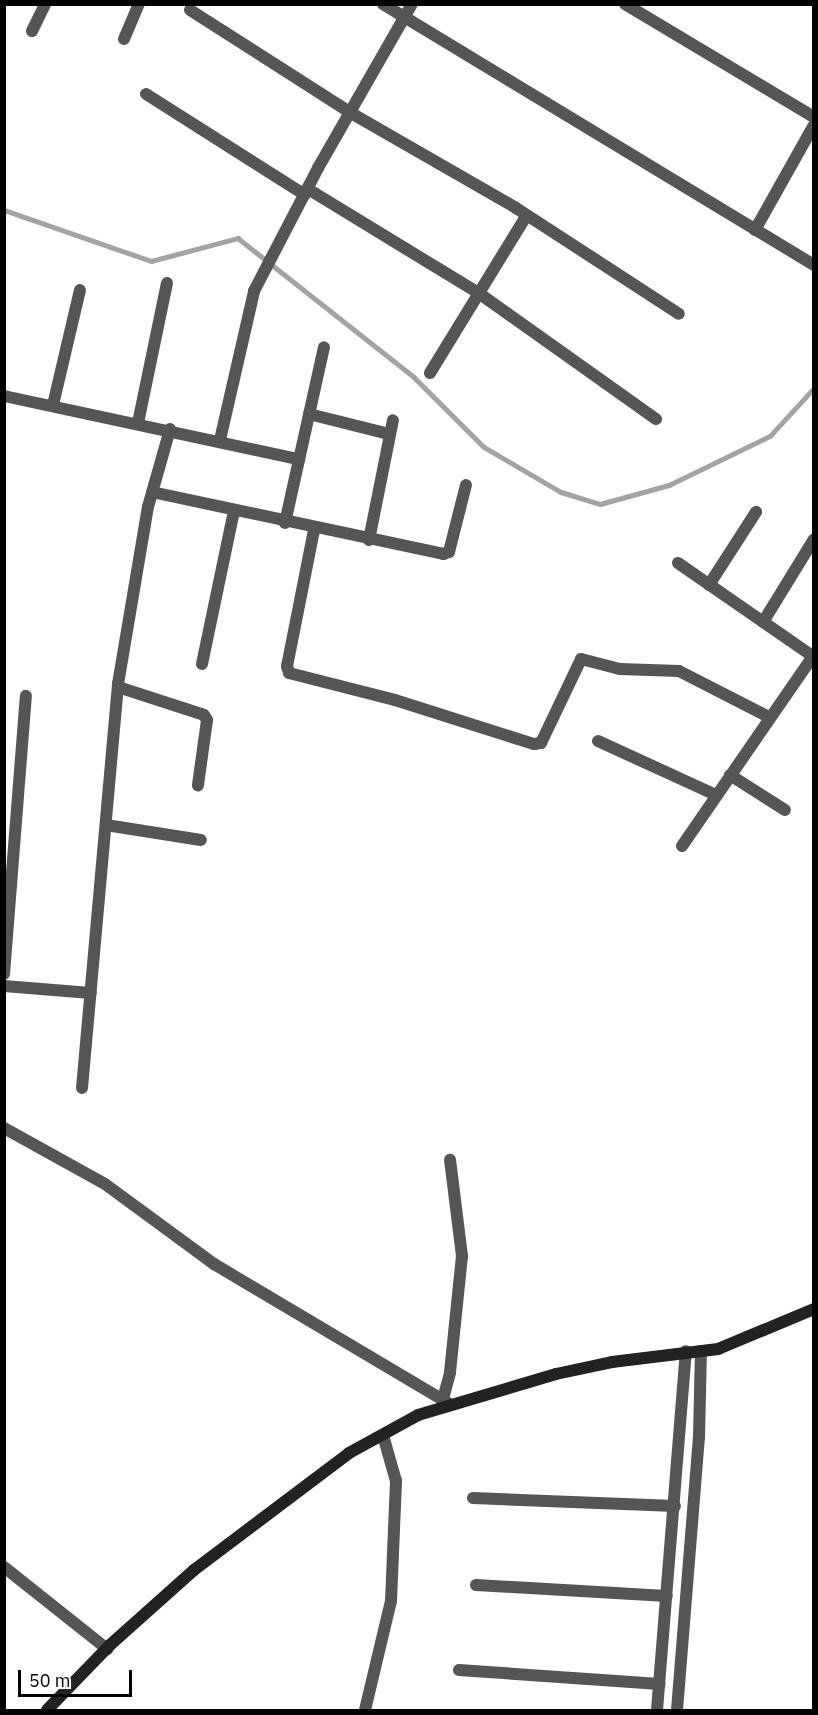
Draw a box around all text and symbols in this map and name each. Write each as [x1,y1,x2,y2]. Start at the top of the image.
scale bar [21,1658,135,1696]
text: 50 m [29,1669,71,1692]

